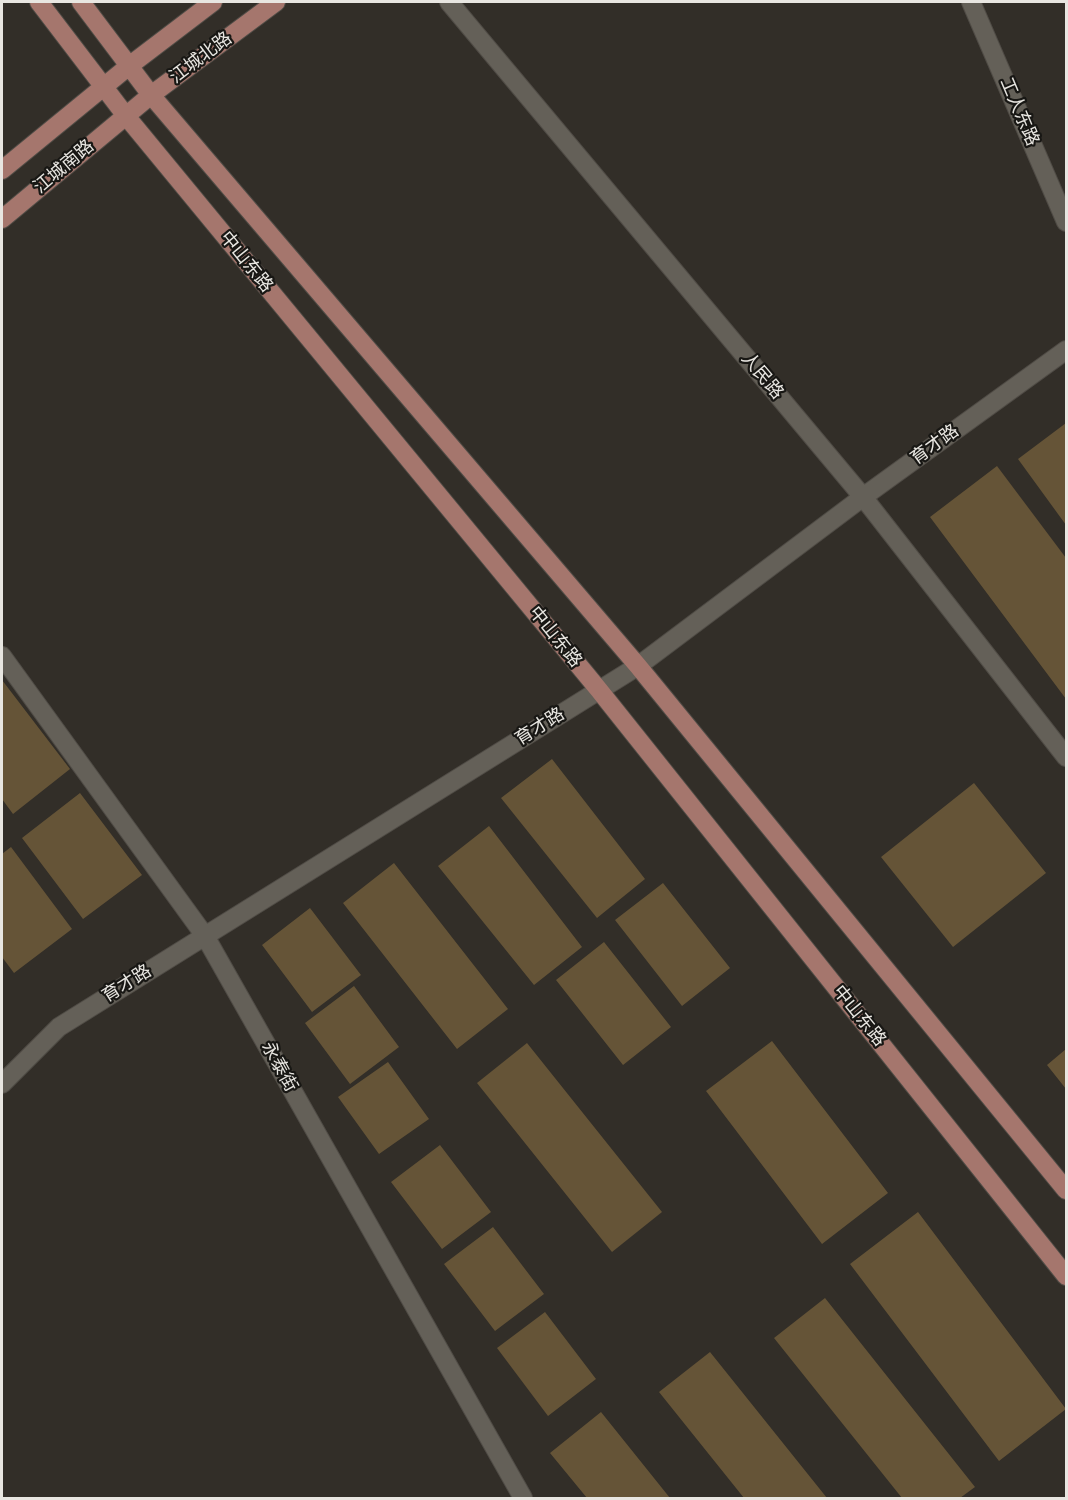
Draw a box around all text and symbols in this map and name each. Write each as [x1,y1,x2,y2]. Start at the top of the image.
street label: 江城北路 [166,28,236,88]
street label: 工人东路 [995,75,1043,149]
street label: 江城南路 [29,136,99,198]
street label: 中山东路 [215,227,277,297]
street label: 人民路 [736,348,788,404]
street label: 育才路 [907,420,963,470]
street label: 中山东路 [524,602,586,672]
street label: 育才路 [511,704,569,750]
street label: 育才路 [98,961,156,1007]
street label: 中山东路 [828,981,890,1051]
street label: 永泰街 [256,1038,302,1096]

